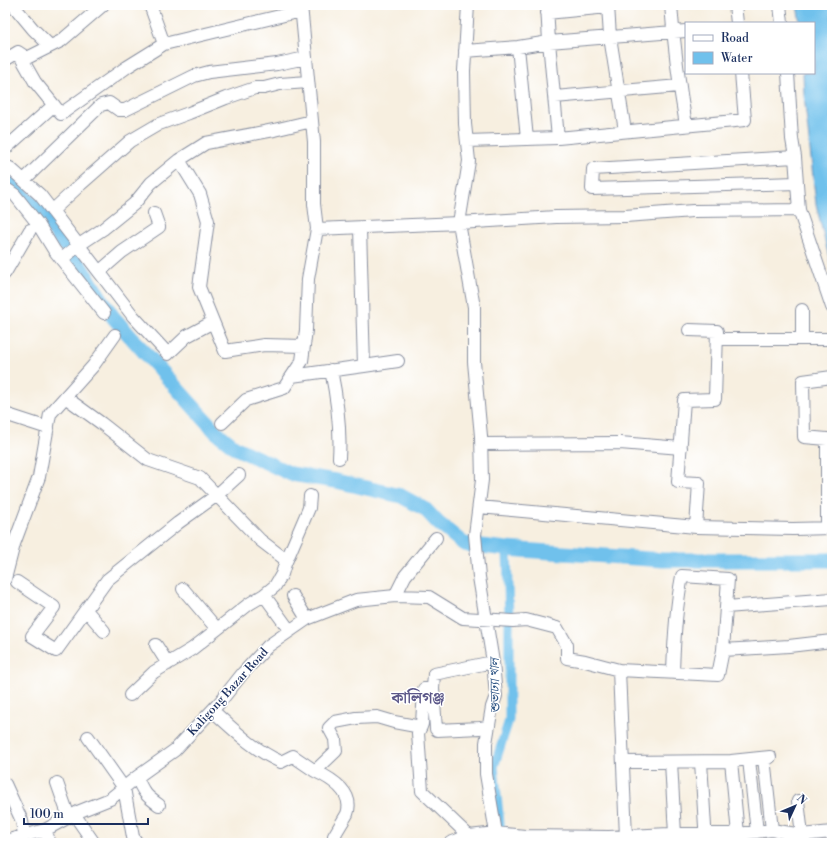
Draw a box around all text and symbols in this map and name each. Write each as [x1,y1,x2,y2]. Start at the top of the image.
legend [685,22,815,74]
text: Road [721,31,749,46]
text: Water [720,51,753,66]
street label: Kaligong Bazar Road [184,645,272,739]
water label: শুভাঢ্যা খাল [486,655,503,714]
district label: কালিগঞ্জ [390,688,445,708]
north arrow [775,786,815,826]
text: N [793,792,810,808]
scale bar [24,800,148,826]
text: 100 m [30,807,64,822]

